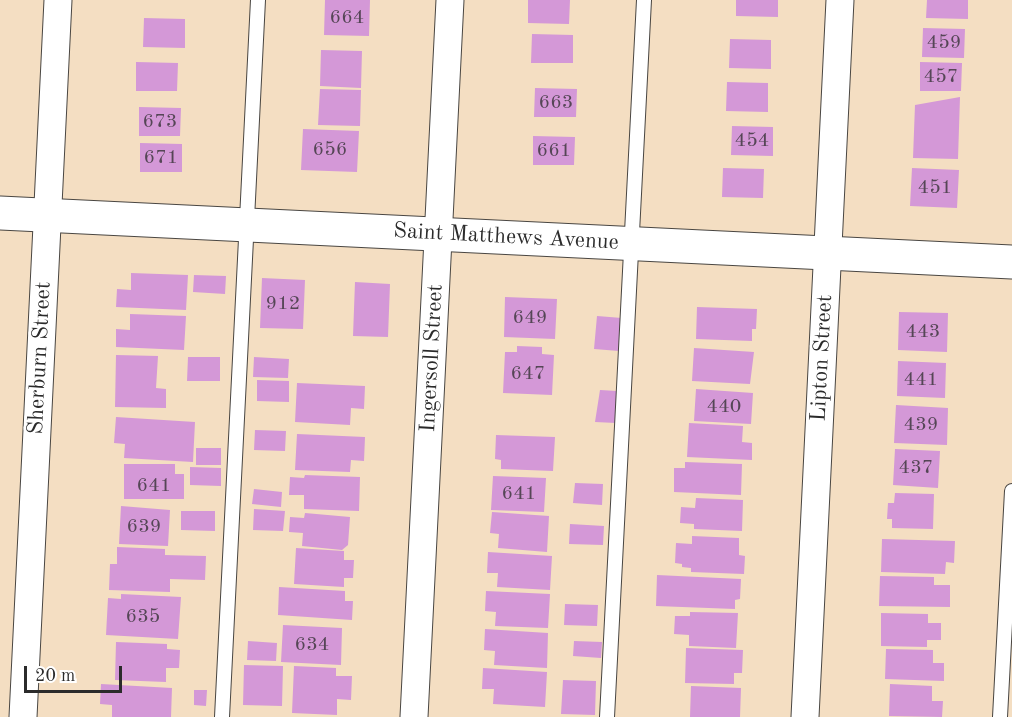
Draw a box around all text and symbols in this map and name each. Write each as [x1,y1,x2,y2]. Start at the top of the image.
house number: 664 [330,6,364,30]
house number: 459 [927,31,961,55]
house number: 457 [924,65,958,89]
house number: 663 [539,91,573,115]
house number: 673 [143,110,177,134]
house number: 454 [735,129,769,153]
house number: 656 [313,138,347,162]
house number: 661 [537,139,571,163]
house number: 671 [144,146,178,170]
house number: 451 [918,176,952,200]
street label: Saint Matthews Avenue [393,218,619,256]
street label: Sherburn Street [23,281,57,435]
street label: Ingersoll Street [415,283,449,433]
house number: 912 [266,292,300,316]
street label: Lipton Street [805,294,839,422]
house number: 649 [513,306,547,330]
house number: 443 [906,320,940,344]
house number: 647 [511,362,545,386]
house number: 441 [904,368,938,392]
house number: 440 [707,395,741,419]
house number: 439 [904,413,938,437]
house number: 437 [899,456,933,480]
house number: 641 [137,474,171,498]
house number: 641 [502,482,536,506]
house number: 639 [127,515,161,539]
house number: 635 [126,605,160,629]
house number: 634 [295,633,329,657]
scale bar [27,654,124,692]
text: 20 m [35,667,75,685]

